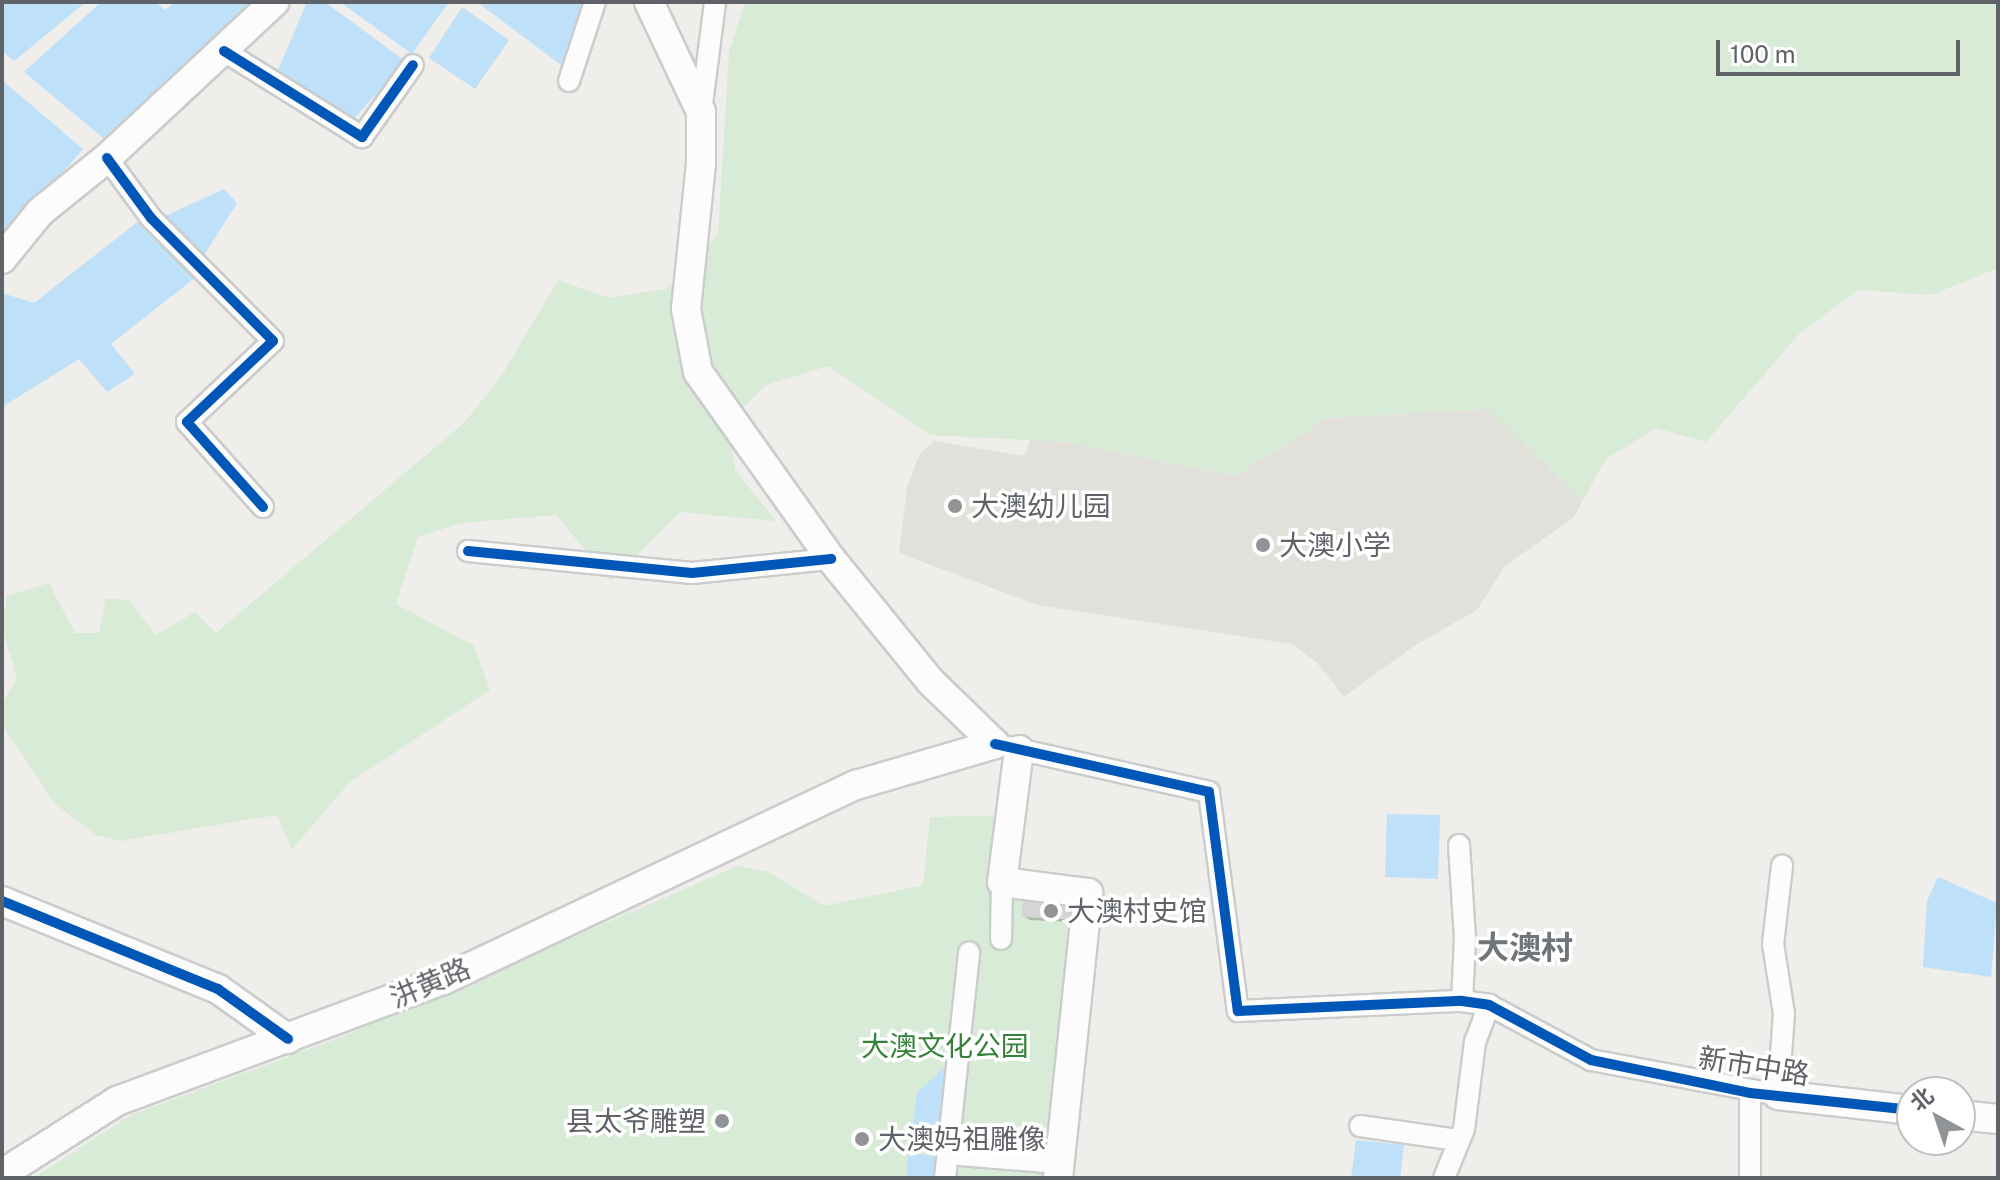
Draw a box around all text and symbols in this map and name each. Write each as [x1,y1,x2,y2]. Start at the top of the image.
scale bar [1720,24,1964,74]
text: 100 m [1730,40,1796,68]
place label: 大澳幼儿园 [971,489,1111,523]
marker: 大澳幼儿园 [946,497,964,515]
place label: 大澳小学 [1279,528,1391,562]
marker: 大澳小学 [1254,536,1272,554]
place label: 大澳村史馆 [1067,894,1207,928]
marker: 大澳村史馆 [1042,902,1060,920]
district label: 大澳村 [1477,929,1573,967]
street label: 汫黄路 [385,951,475,1015]
park label: 大澳文化公园 [861,1029,1029,1063]
street label: 新市中路 [1696,1041,1812,1091]
north arrow [1896,1076,1976,1156]
text: 北 [1905,1082,1939,1116]
place label: 县太爷雕塑 [566,1104,706,1138]
marker: 县太爷雕塑 [713,1112,731,1130]
place label: 大澳妈祖雕像 [878,1122,1046,1156]
marker: 大澳妈祖雕像 [853,1130,871,1148]

